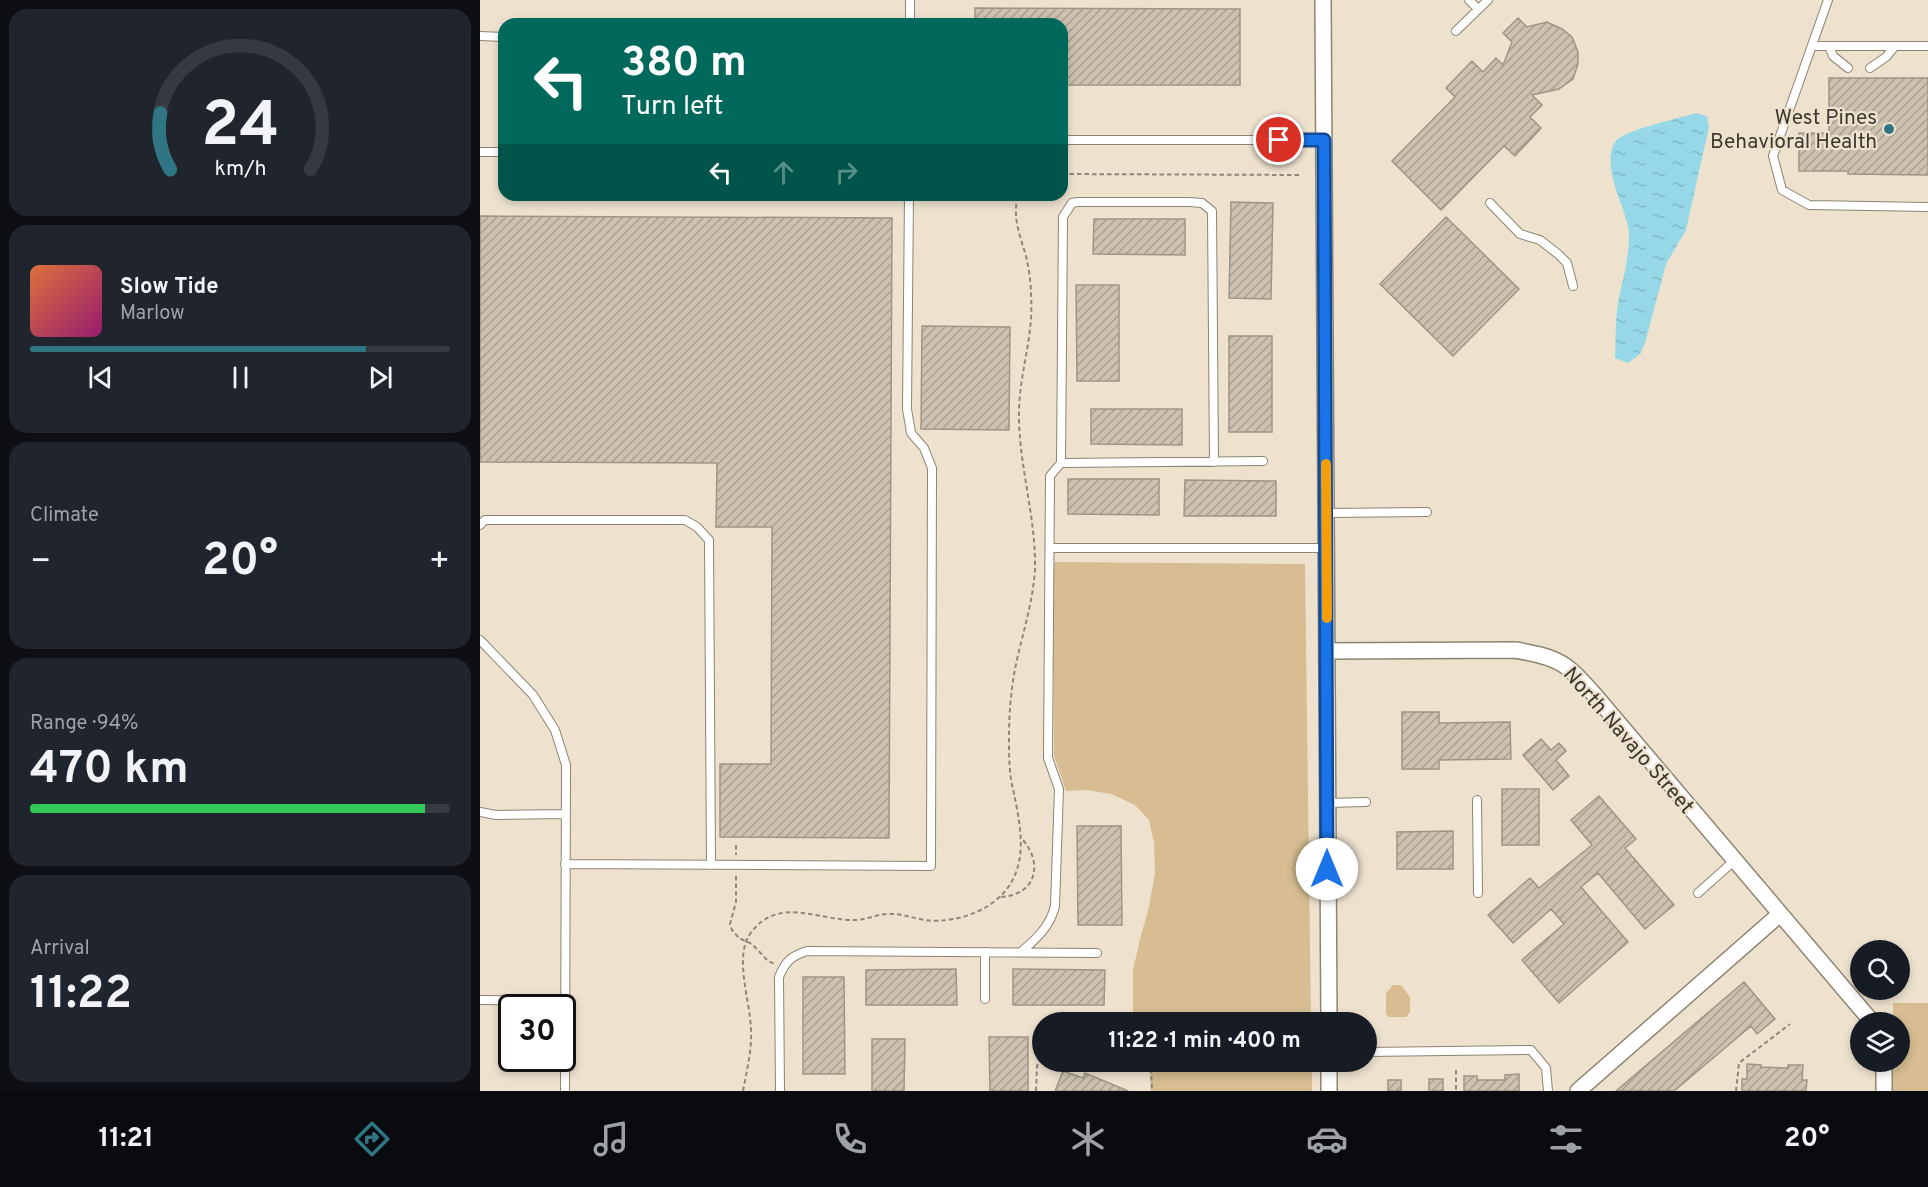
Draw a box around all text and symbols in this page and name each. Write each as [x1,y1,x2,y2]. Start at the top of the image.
text: 380 m [621,38,747,91]
icon: left [522,42,600,120]
text: 24 [201,89,279,168]
text: Turn left [621,90,723,124]
place label: West Pines Behavioral Health [1710,105,1877,156]
pin [1253,114,1304,165]
marker: West Pines Behavioral Health [1882,122,1896,136]
icon: arrive [1262,123,1295,156]
text: km/h [214,156,266,183]
icon: left [704,156,737,189]
icon: ahead [767,156,800,189]
icon: right [830,156,863,189]
text: Slow Tide [120,274,219,301]
text: Marlow [120,301,184,327]
icon: previous [84,361,117,394]
icon: pause [224,361,257,394]
icon: next [364,361,397,394]
text: Climate [30,503,99,529]
text: 20° [202,534,278,591]
text: − [30,542,51,584]
text: + [429,542,450,584]
street label: North Navajo Street [1557,662,1699,820]
text: Range · 94% [30,711,139,737]
text: 470 km [30,742,189,799]
position arrow [1295,837,1359,901]
text: Arrival [30,936,90,962]
map controls [1850,940,1910,1072]
button: search [1850,940,1910,1000]
text: 11:22 [30,967,132,1024]
speed limit sign: 30 [498,994,576,1072]
button: layers [1850,1012,1910,1072]
text: 11:22 · 1 min · 400 m [1108,1028,1301,1055]
icon: directions [351,1118,393,1160]
icon: music [590,1118,632,1160]
icon: phone [829,1118,871,1160]
icon: climate [1067,1118,1109,1160]
icon: car [1306,1118,1348,1160]
icon: filters [1545,1118,1587,1160]
text: 11:21 [98,1122,154,1156]
text: 20° [1784,1122,1830,1156]

